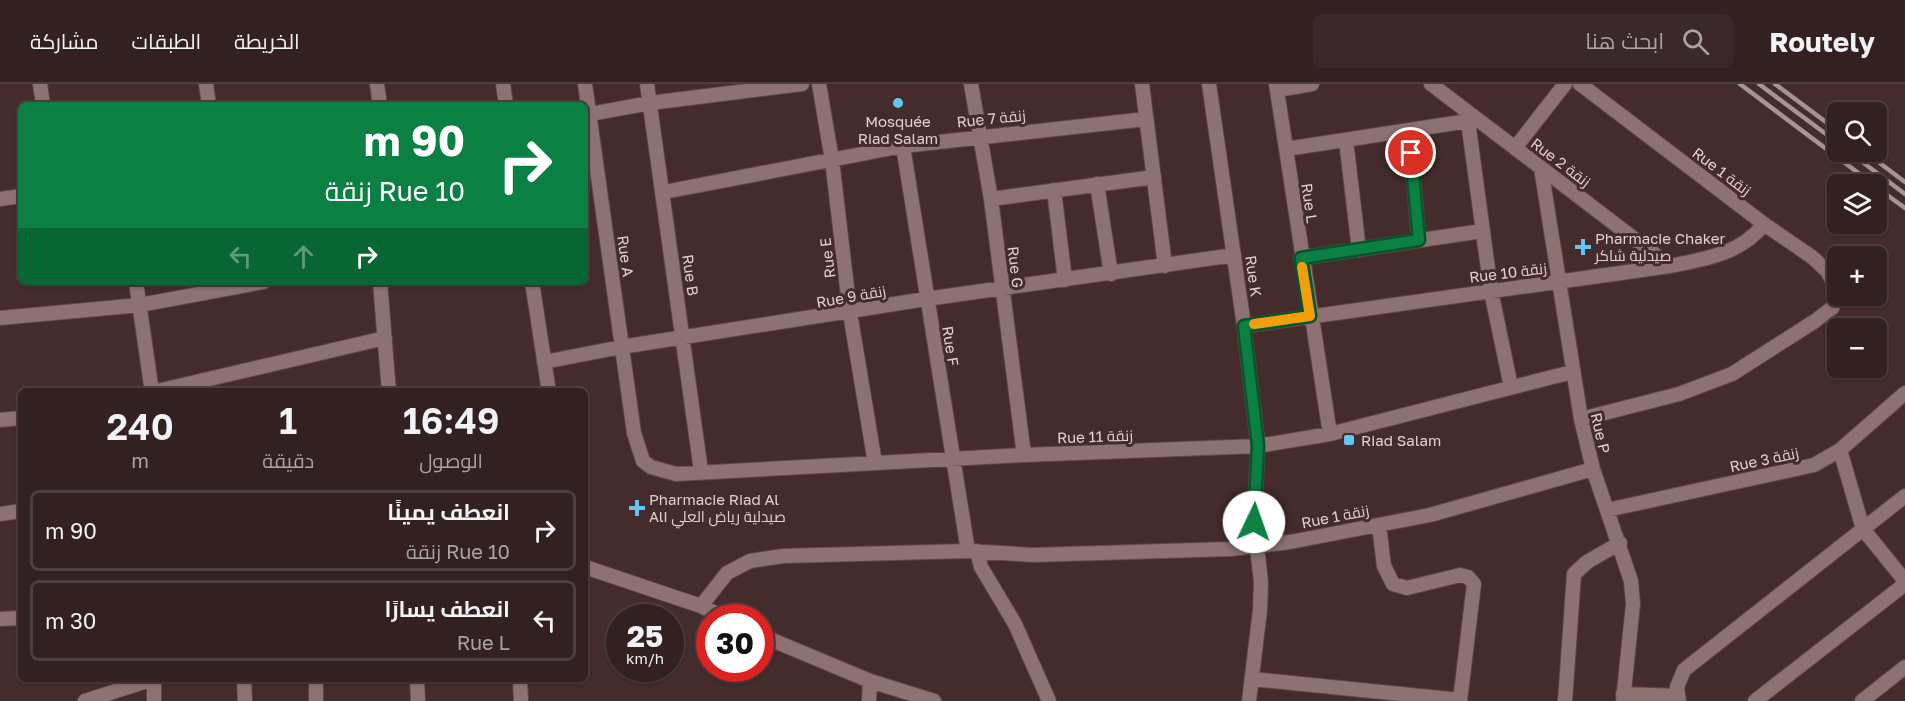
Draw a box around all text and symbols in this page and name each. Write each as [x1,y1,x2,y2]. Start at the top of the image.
search box [1313,14,1733,68]
icon: search [1679,25,1712,58]
text: Routely [1769,25,1875,58]
text: ابحث هنا [1585,27,1664,54]
text: مشاركة [30,28,99,54]
text: الطبقات [132,28,201,54]
text: الخريطة [234,28,300,54]
marker: Mosquée Riad Salam [891,96,905,110]
map controls [1827,102,1887,378]
button: search [1827,102,1887,162]
street label: Rue 7 زنقة [956,105,1027,132]
place label: Mosquée Riad Salam [858,112,938,147]
text: 90 m [364,115,465,165]
icon: right [486,126,564,204]
pin [1385,127,1436,178]
street label: Rue 2 زنقة [1527,134,1594,191]
icon: arrive [1394,136,1427,169]
street label: Rue 1 زنقة [1689,143,1755,200]
button: layers [1827,174,1887,234]
text: Rue 10 زنقة [325,175,465,207]
street label: Rue L [1298,182,1322,224]
place label: Pharmacie Chaker صيدلية شاكر [1594,229,1726,265]
street label: Rue A [614,234,638,278]
street label: Rue E [816,237,838,279]
icon: left [224,240,257,273]
icon: ahead [287,240,320,273]
icon: right [350,240,383,273]
marker: Pharmacie Chaker صيدلية شاكر [1576,240,1590,254]
street label: Rue G [1005,245,1027,289]
button: + [1827,246,1887,306]
street label: Rue B [679,253,703,297]
street label: Rue K [1242,254,1266,298]
street label: Rue 10 زنقة [1468,258,1548,287]
street label: Rue 9 زنقة [815,281,887,312]
button: − [1827,318,1887,378]
street label: Rue F [939,325,963,367]
text: 1 [279,399,297,442]
text: 16:49 [403,399,500,442]
text: 240 [106,405,174,448]
street label: Rue P [1588,411,1614,455]
street label: Rue 11 زنقة [1057,426,1133,447]
place label: Riad Salam [1361,431,1441,449]
marker: Riad Salam [1342,433,1356,447]
street label: Rue 3 زنقة [1728,443,1800,476]
text: m [131,448,149,472]
text: دقيقة [262,448,314,472]
text: الوصول [419,448,483,472]
place label: Pharmacie Riad Al Ali صيدلية رياض العلي [649,490,786,529]
position arrow [1222,490,1286,554]
text: انعطف يمينًا [387,498,510,525]
marker: Pharmacie Riad Al Ali صيدلية رياض العلي [630,501,644,515]
street label: Rue 1 زنقة [1300,501,1371,532]
icon: right [528,514,561,547]
text: 90 m [45,517,97,544]
text: Rue 10 زنقة [406,539,510,563]
text: انعطف يسارًا [385,595,510,622]
icon: left [528,604,561,637]
speed limit sign: 30 [696,604,774,682]
text: 30 m [45,607,97,634]
text: 25 [627,618,663,654]
text: Rue L [457,630,510,654]
text: km/h [626,649,664,667]

